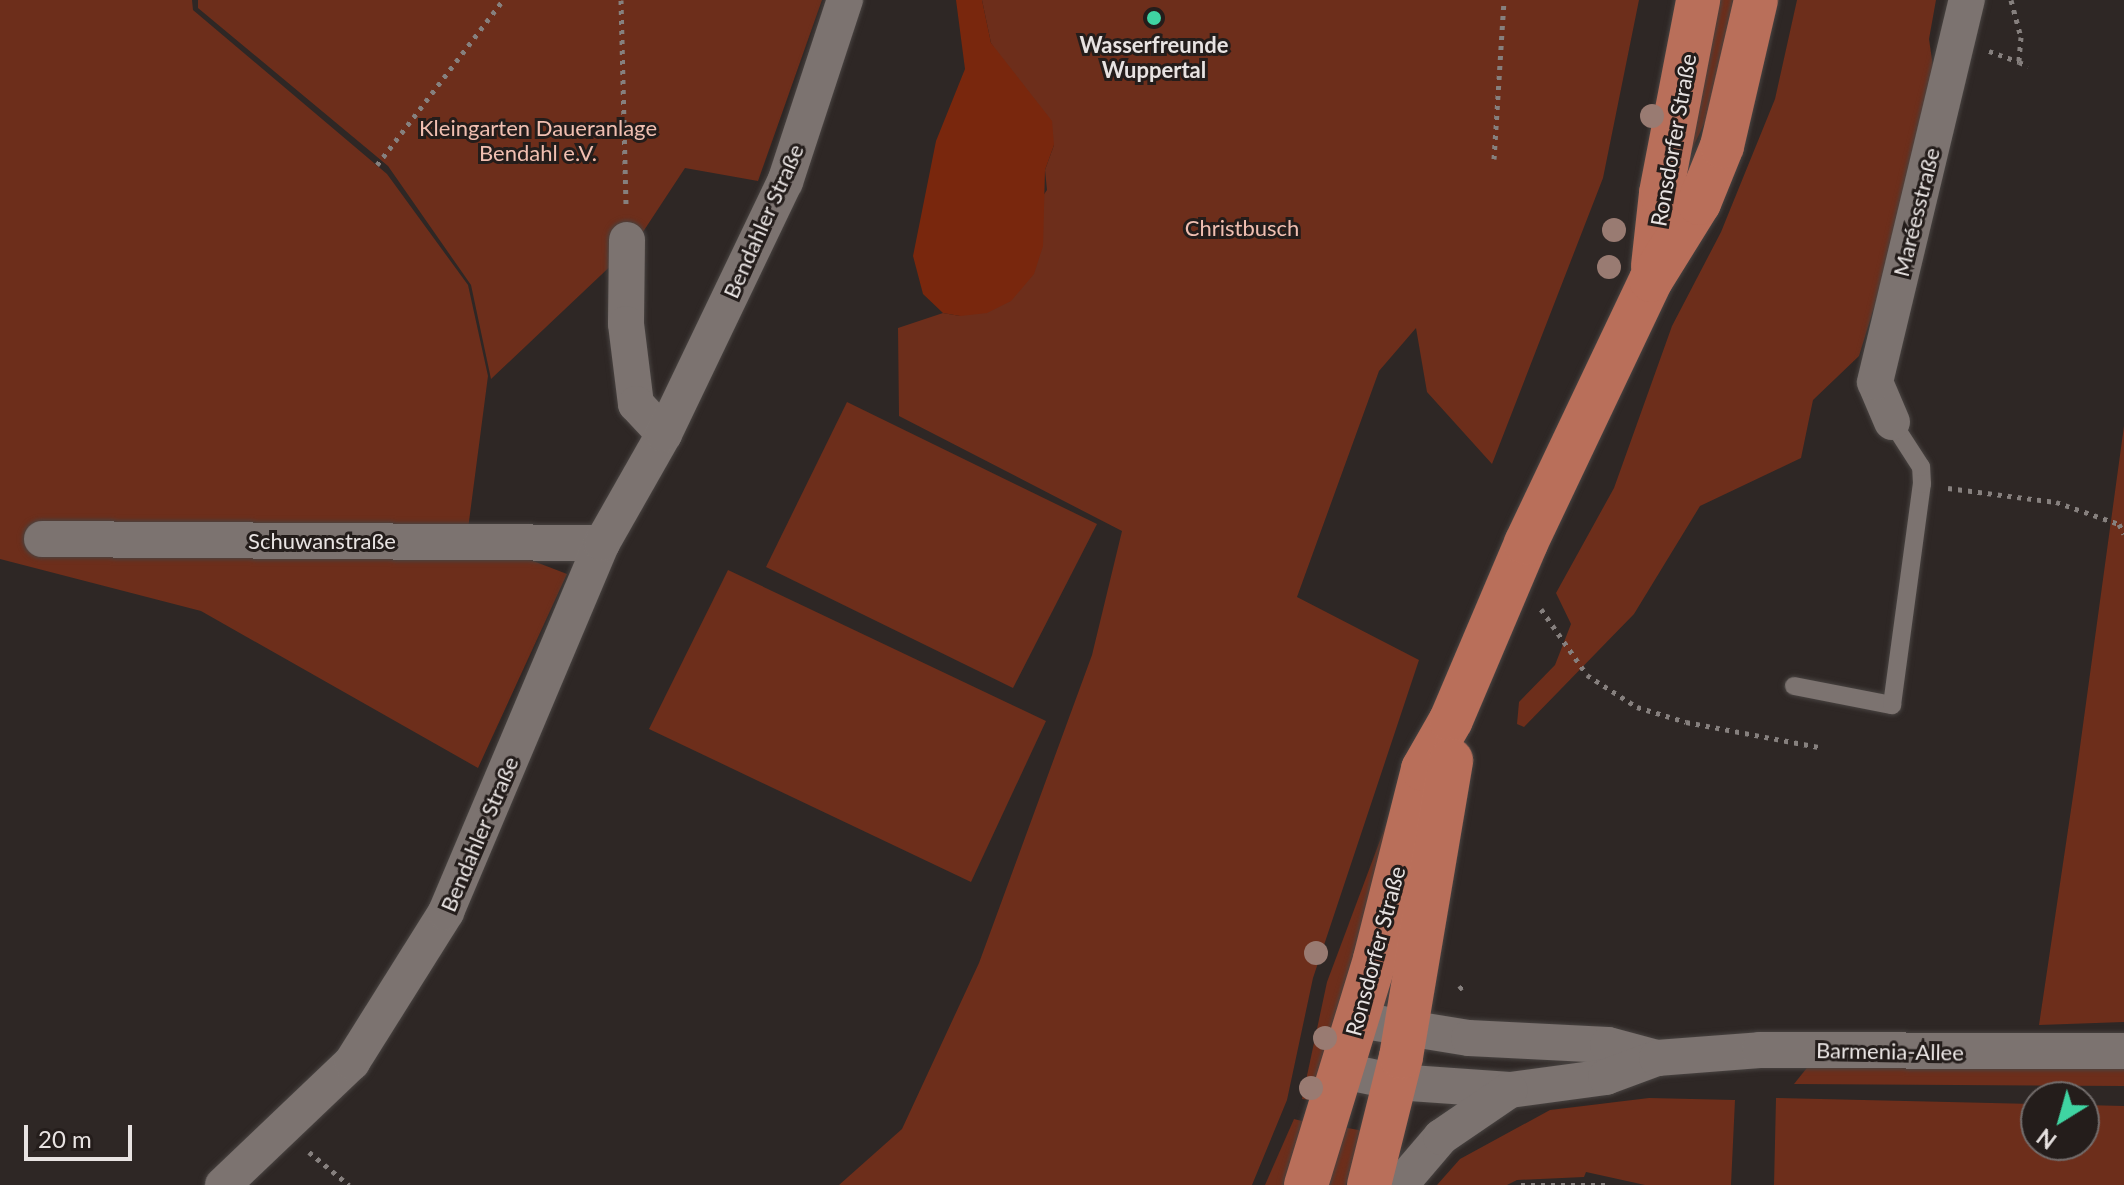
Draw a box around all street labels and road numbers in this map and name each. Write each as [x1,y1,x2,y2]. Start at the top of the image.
street label: Ronsdorfer Straße [1645,51,1701,229]
street label: Bendahler Straße [717,140,809,302]
street label: Maréesstraße [1887,145,1945,279]
street label: Schuwanstraße [248,528,396,554]
street label: Bendahler Straße [434,752,524,916]
street label: Ronsdorfer Straße [1340,863,1410,1039]
street label: Barmenia-Allee [1816,1037,1964,1065]

